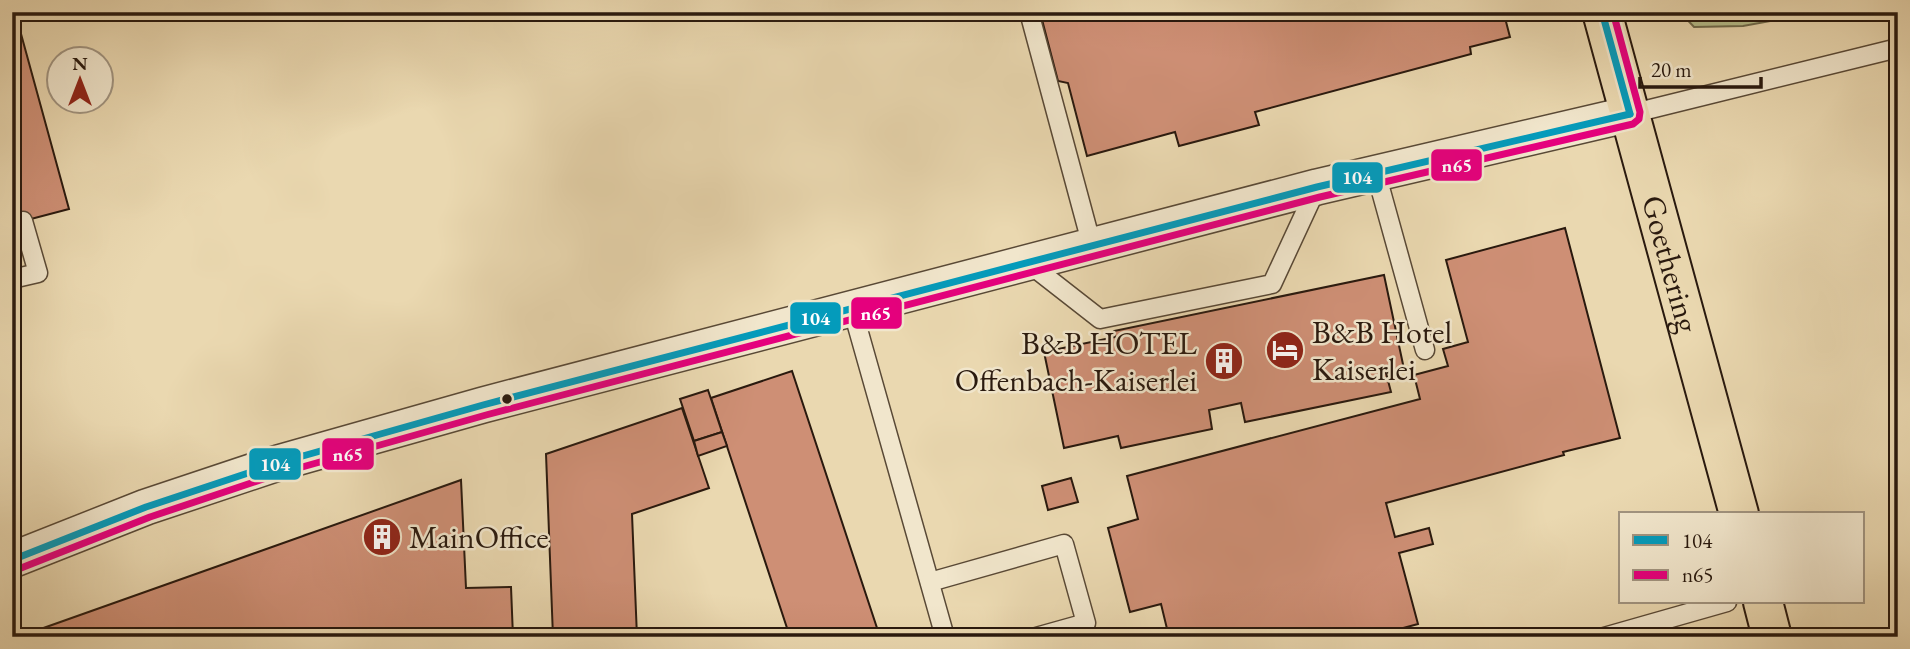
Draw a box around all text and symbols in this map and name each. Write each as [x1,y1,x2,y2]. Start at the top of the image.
north arrow [46,46,116,116]
scale bar [1640,46,1761,90]
text: N [72,51,88,76]
text: 20 m [1651,56,1692,83]
line badge: n65 [1430,148,1483,182]
text: n65 [1442,153,1472,178]
line badge: 104 [1331,161,1384,194]
text: 104 [1342,165,1373,190]
street label: Goethering [1632,191,1710,338]
line badge: n65 [850,296,903,330]
line badge: 104 [789,301,842,335]
text: n65 [861,301,891,326]
text: 104 [800,306,831,331]
place label: B&B Hotel Kaiserlei [1312,311,1452,390]
place label: B&B HOTEL Offenbach-Kaiserlei [955,322,1197,401]
hotel icon: B&B Hotel Kaiserlei [1264,329,1306,371]
building icon: B&B HOTEL Offenbach-Kaiserlei [1203,340,1245,382]
unlabelled marker [500,392,514,406]
line badge: n65 [321,437,375,471]
text: n65 [333,442,363,467]
line badge: 104 [248,447,302,481]
text: 104 [260,452,291,477]
legend [1619,512,1864,604]
building icon: MainOffice [361,516,403,558]
place label: MainOffice [409,516,549,558]
text: 104 [1682,527,1713,554]
text: n65 [1682,561,1713,588]

